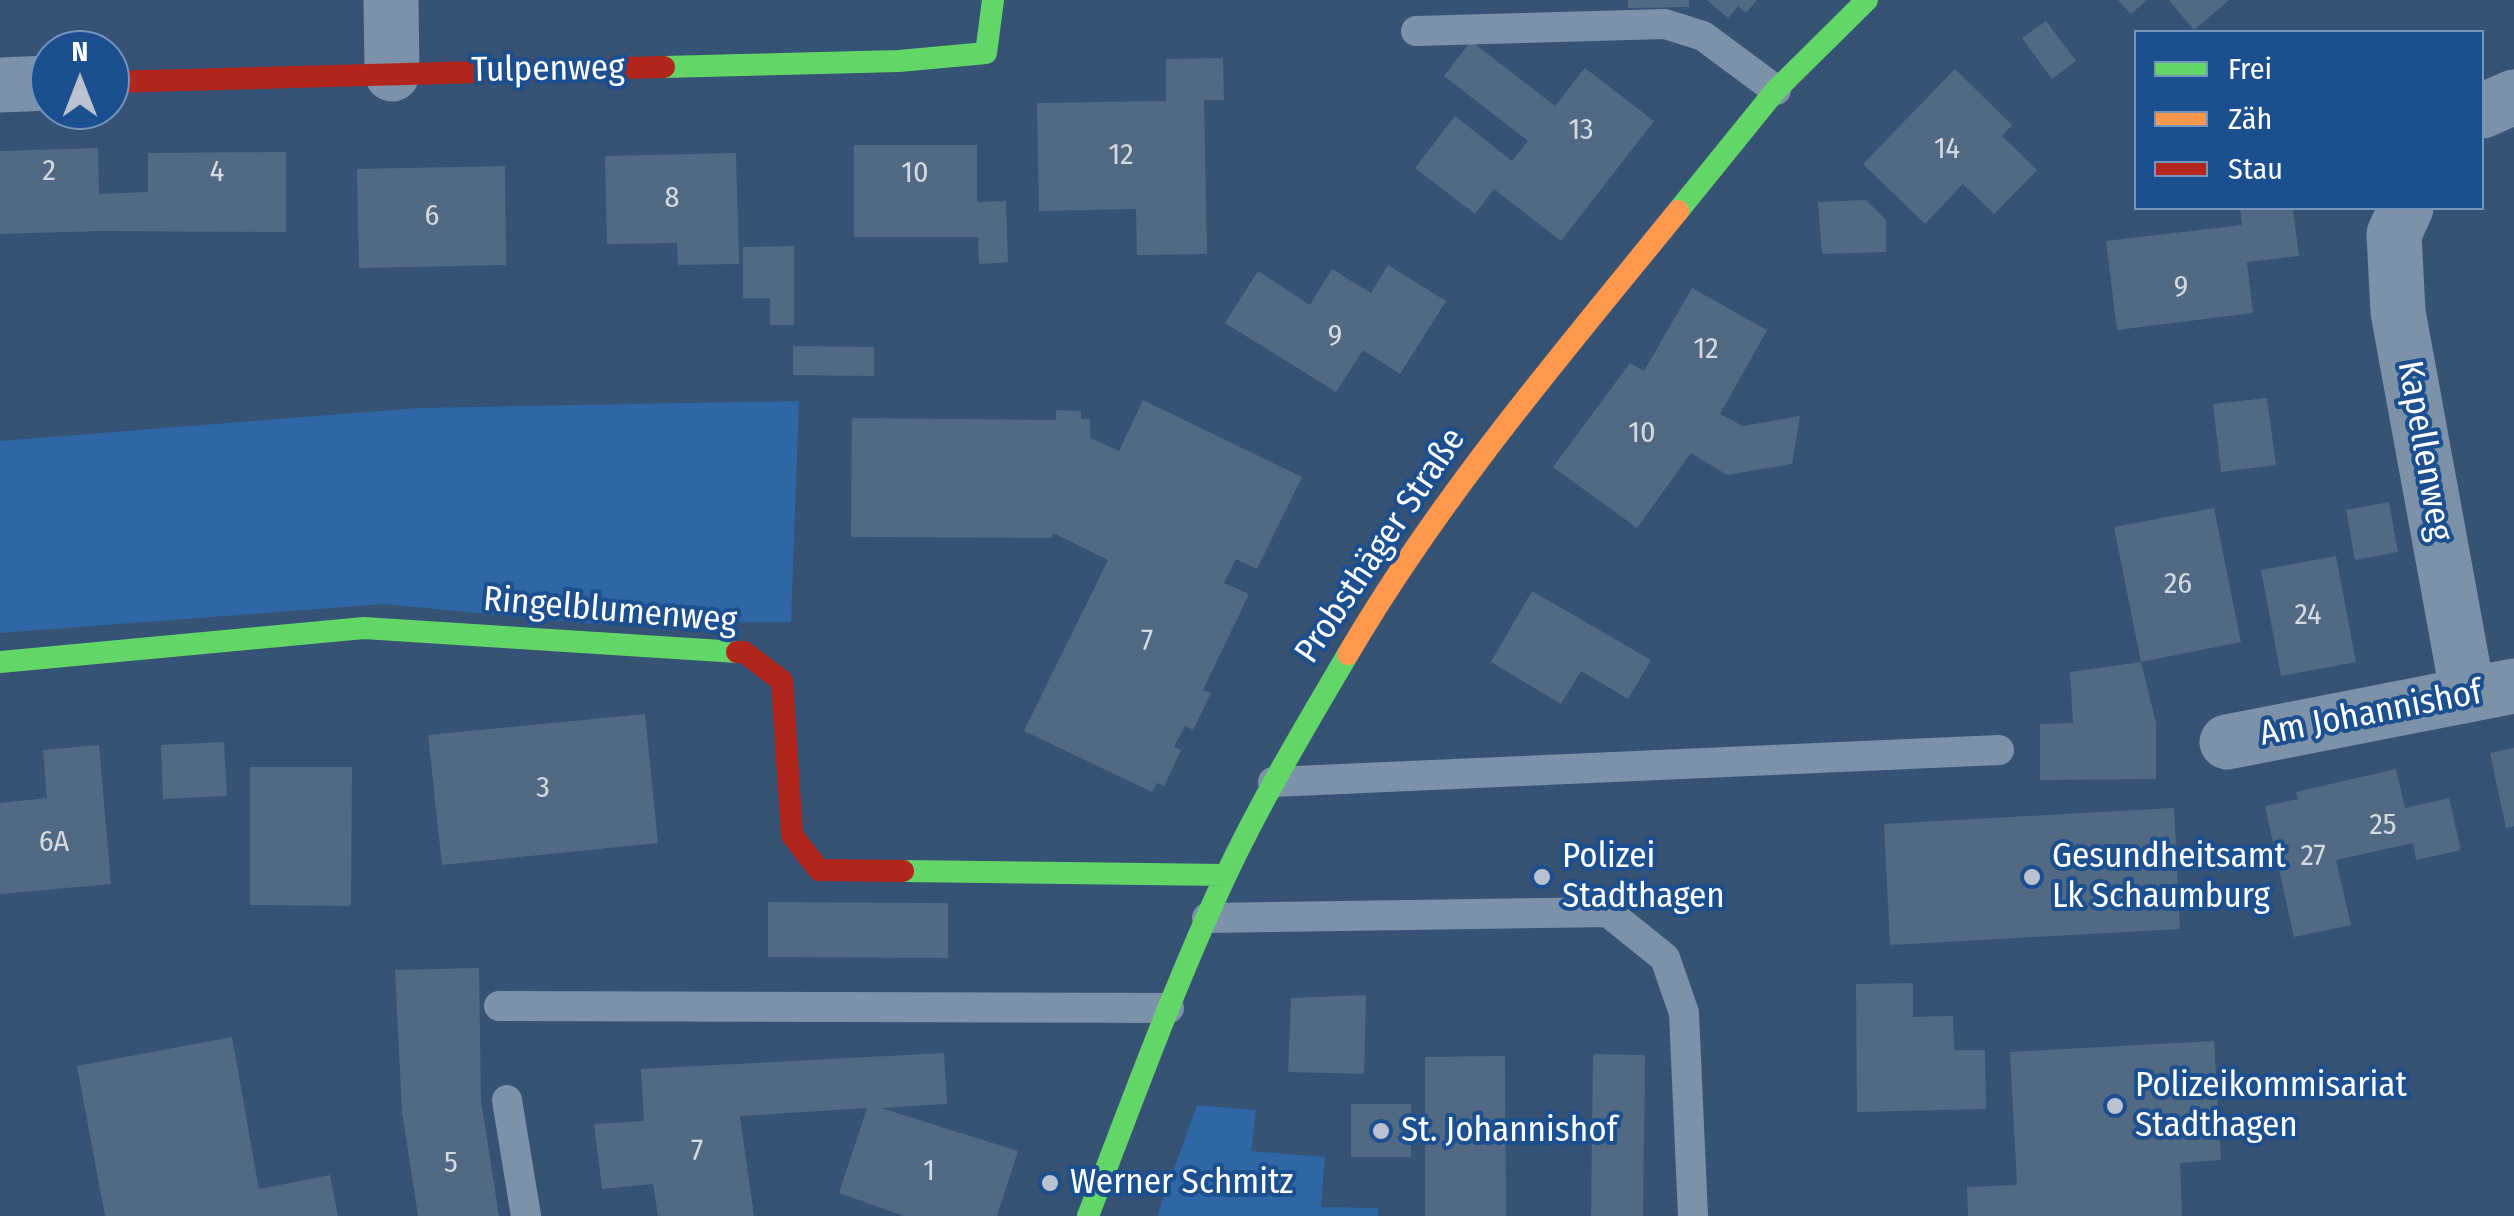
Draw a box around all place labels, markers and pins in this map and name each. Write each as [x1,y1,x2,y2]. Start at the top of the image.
place label: Polizei Stadthagen [1562,836,1725,918]
place label: Gesundheitsamt Lk Schaumburg [2052,836,2286,918]
marker: Polizei Stadthagen [1531,866,1553,888]
marker: Gesundheitsamt Lk Schaumburg [2021,866,2043,888]
place label: Polizeikommisariat Stadthagen [2135,1065,2407,1147]
marker: Polizeikommisariat Stadthagen [2104,1095,2126,1117]
place label: St. Johannishof [1401,1110,1617,1152]
marker: St. Johannishof [1370,1120,1392,1142]
place label: Werner Schmitz [1070,1162,1293,1204]
marker: Werner Schmitz [1039,1172,1061,1194]

